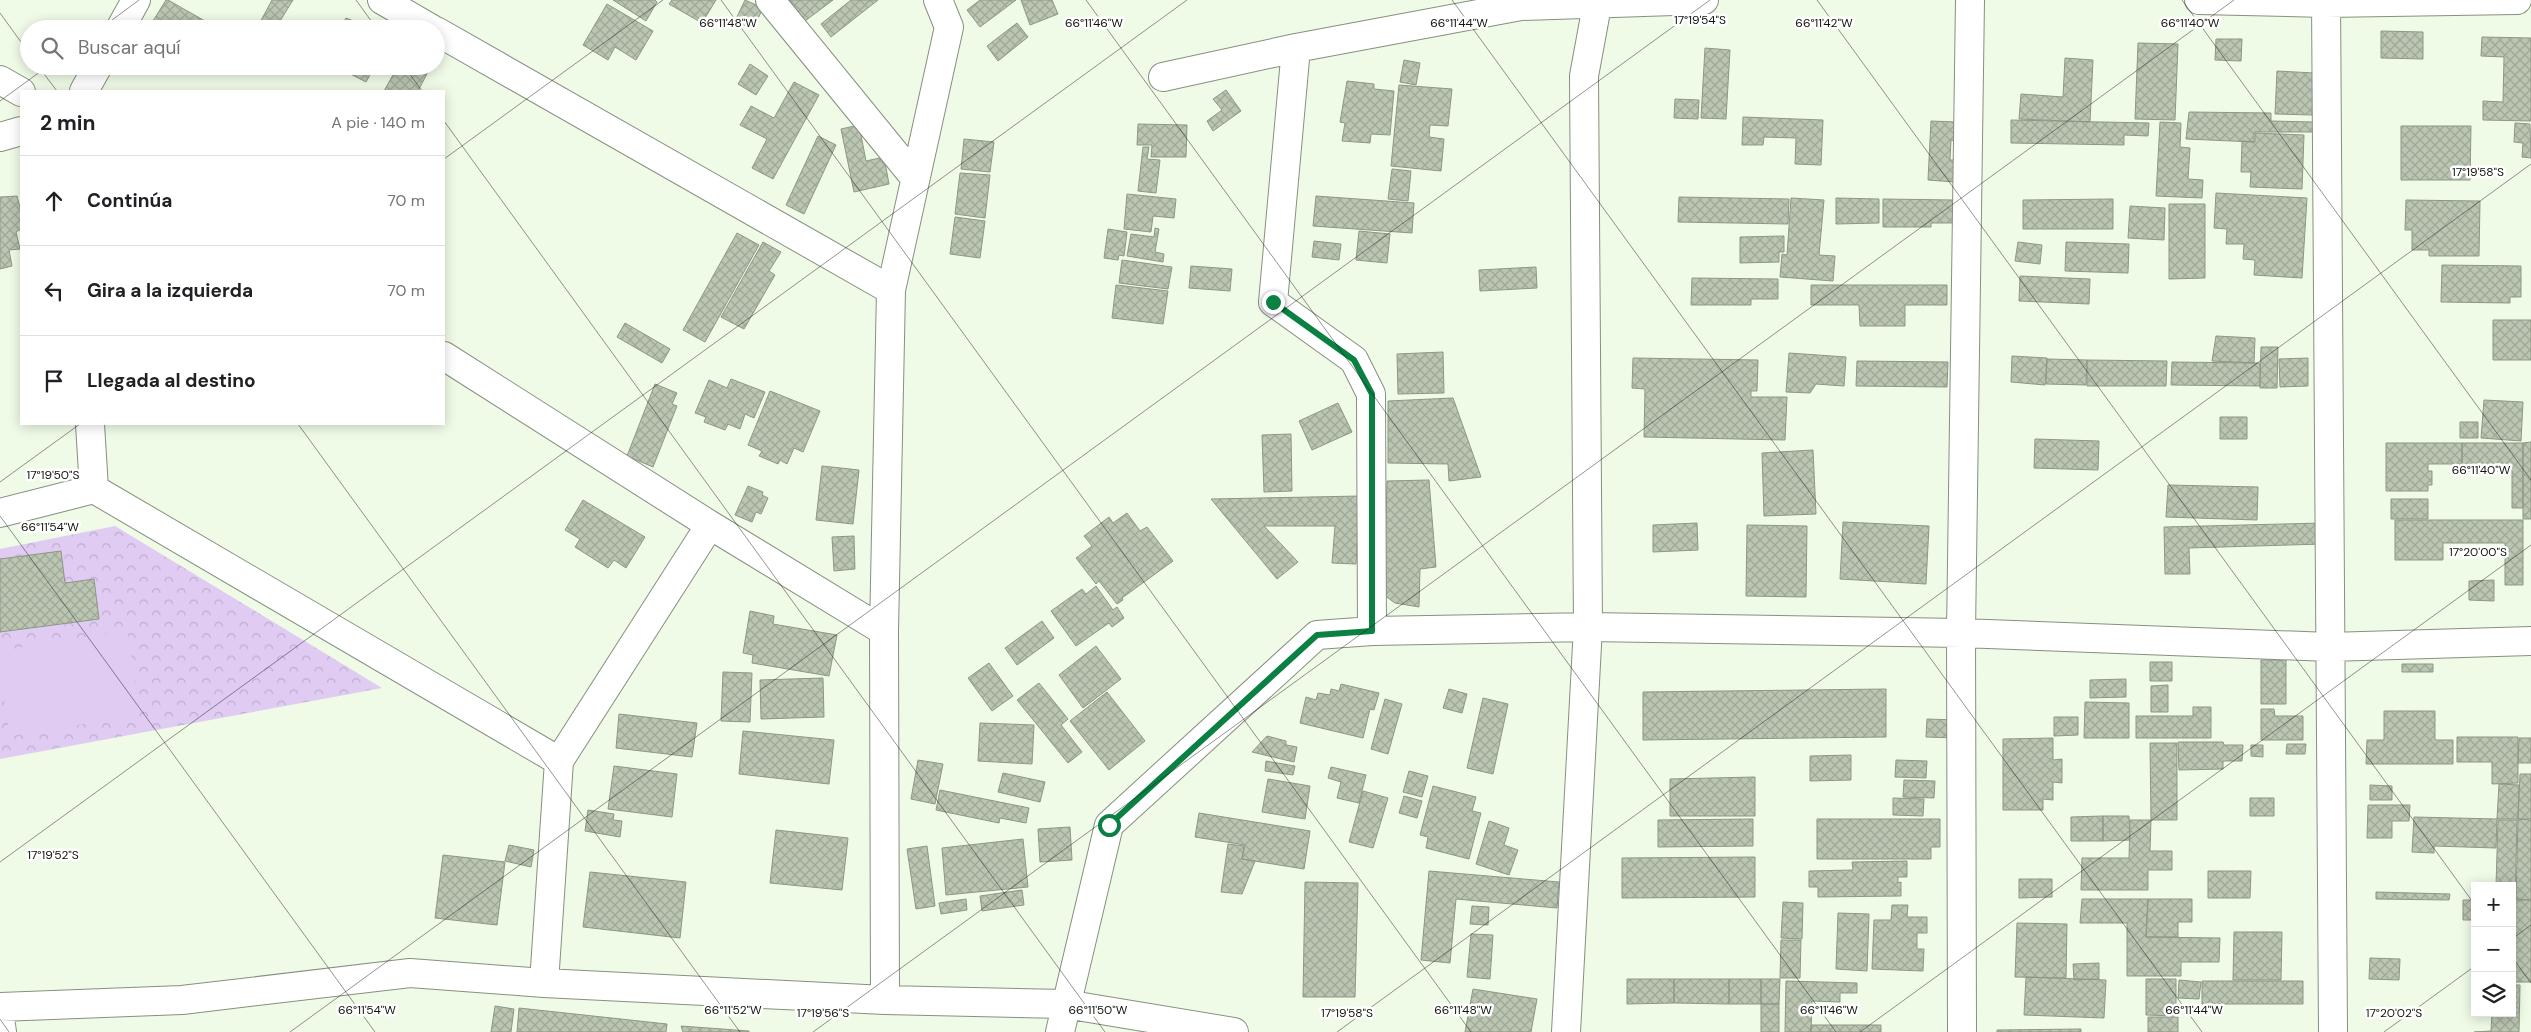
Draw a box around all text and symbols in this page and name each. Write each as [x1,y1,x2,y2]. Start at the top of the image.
text: 17°19'54"S [1674,12,1726,28]
text: 66°11'48"W [699,15,757,31]
text: 66°11'46"W [1065,15,1123,31]
text: 66°11'44"W [1430,15,1488,31]
text: 66°11'42"W [1795,15,1853,31]
text: 66°11'40"W [2161,15,2220,31]
search box [20,20,445,75]
icon: search [38,34,66,62]
text: Buscar aquí [78,35,181,60]
text: 2 min [40,109,96,137]
text: A pie · 140 m [331,112,425,133]
text: 17°19'58"S [2452,164,2504,180]
icon: ahead [40,187,68,215]
text: Continúa [87,188,172,213]
text: 70 m [387,190,425,211]
icon: left [40,277,68,305]
text: Gira a la izquierda [87,278,253,303]
text: 70 m [387,280,425,301]
route end [1262,291,1285,314]
icon: arrive [40,367,68,395]
text: Llegada al destino [87,368,256,393]
text: 66°11'40"W [2452,462,2511,478]
text: 17°19'50"S [26,467,80,483]
text: 66°11'54"W [21,519,79,535]
text: 17°20'00"S [2449,544,2507,560]
route start [1098,814,1121,837]
text: 17°19'52"S [27,847,79,863]
map controls [2471,882,2516,1017]
button: + [2471,882,2516,927]
button: − [2471,927,2516,972]
button: layers [2471,972,2516,1017]
text: 66°11'54"W [338,1002,396,1018]
text: 66°11'52"W [704,1002,762,1018]
text: 66°11'50"W [1069,1002,1128,1018]
text: 66°11'48"W [1434,1002,1492,1018]
text: 66°11'46"W [1800,1002,1858,1018]
text: 66°11'44"W [2165,1002,2223,1018]
text: 17°19'56"S [797,1005,849,1021]
text: 17°19'58"S [1321,1005,1373,1021]
text: 17°20'02"S [2366,1005,2422,1021]

